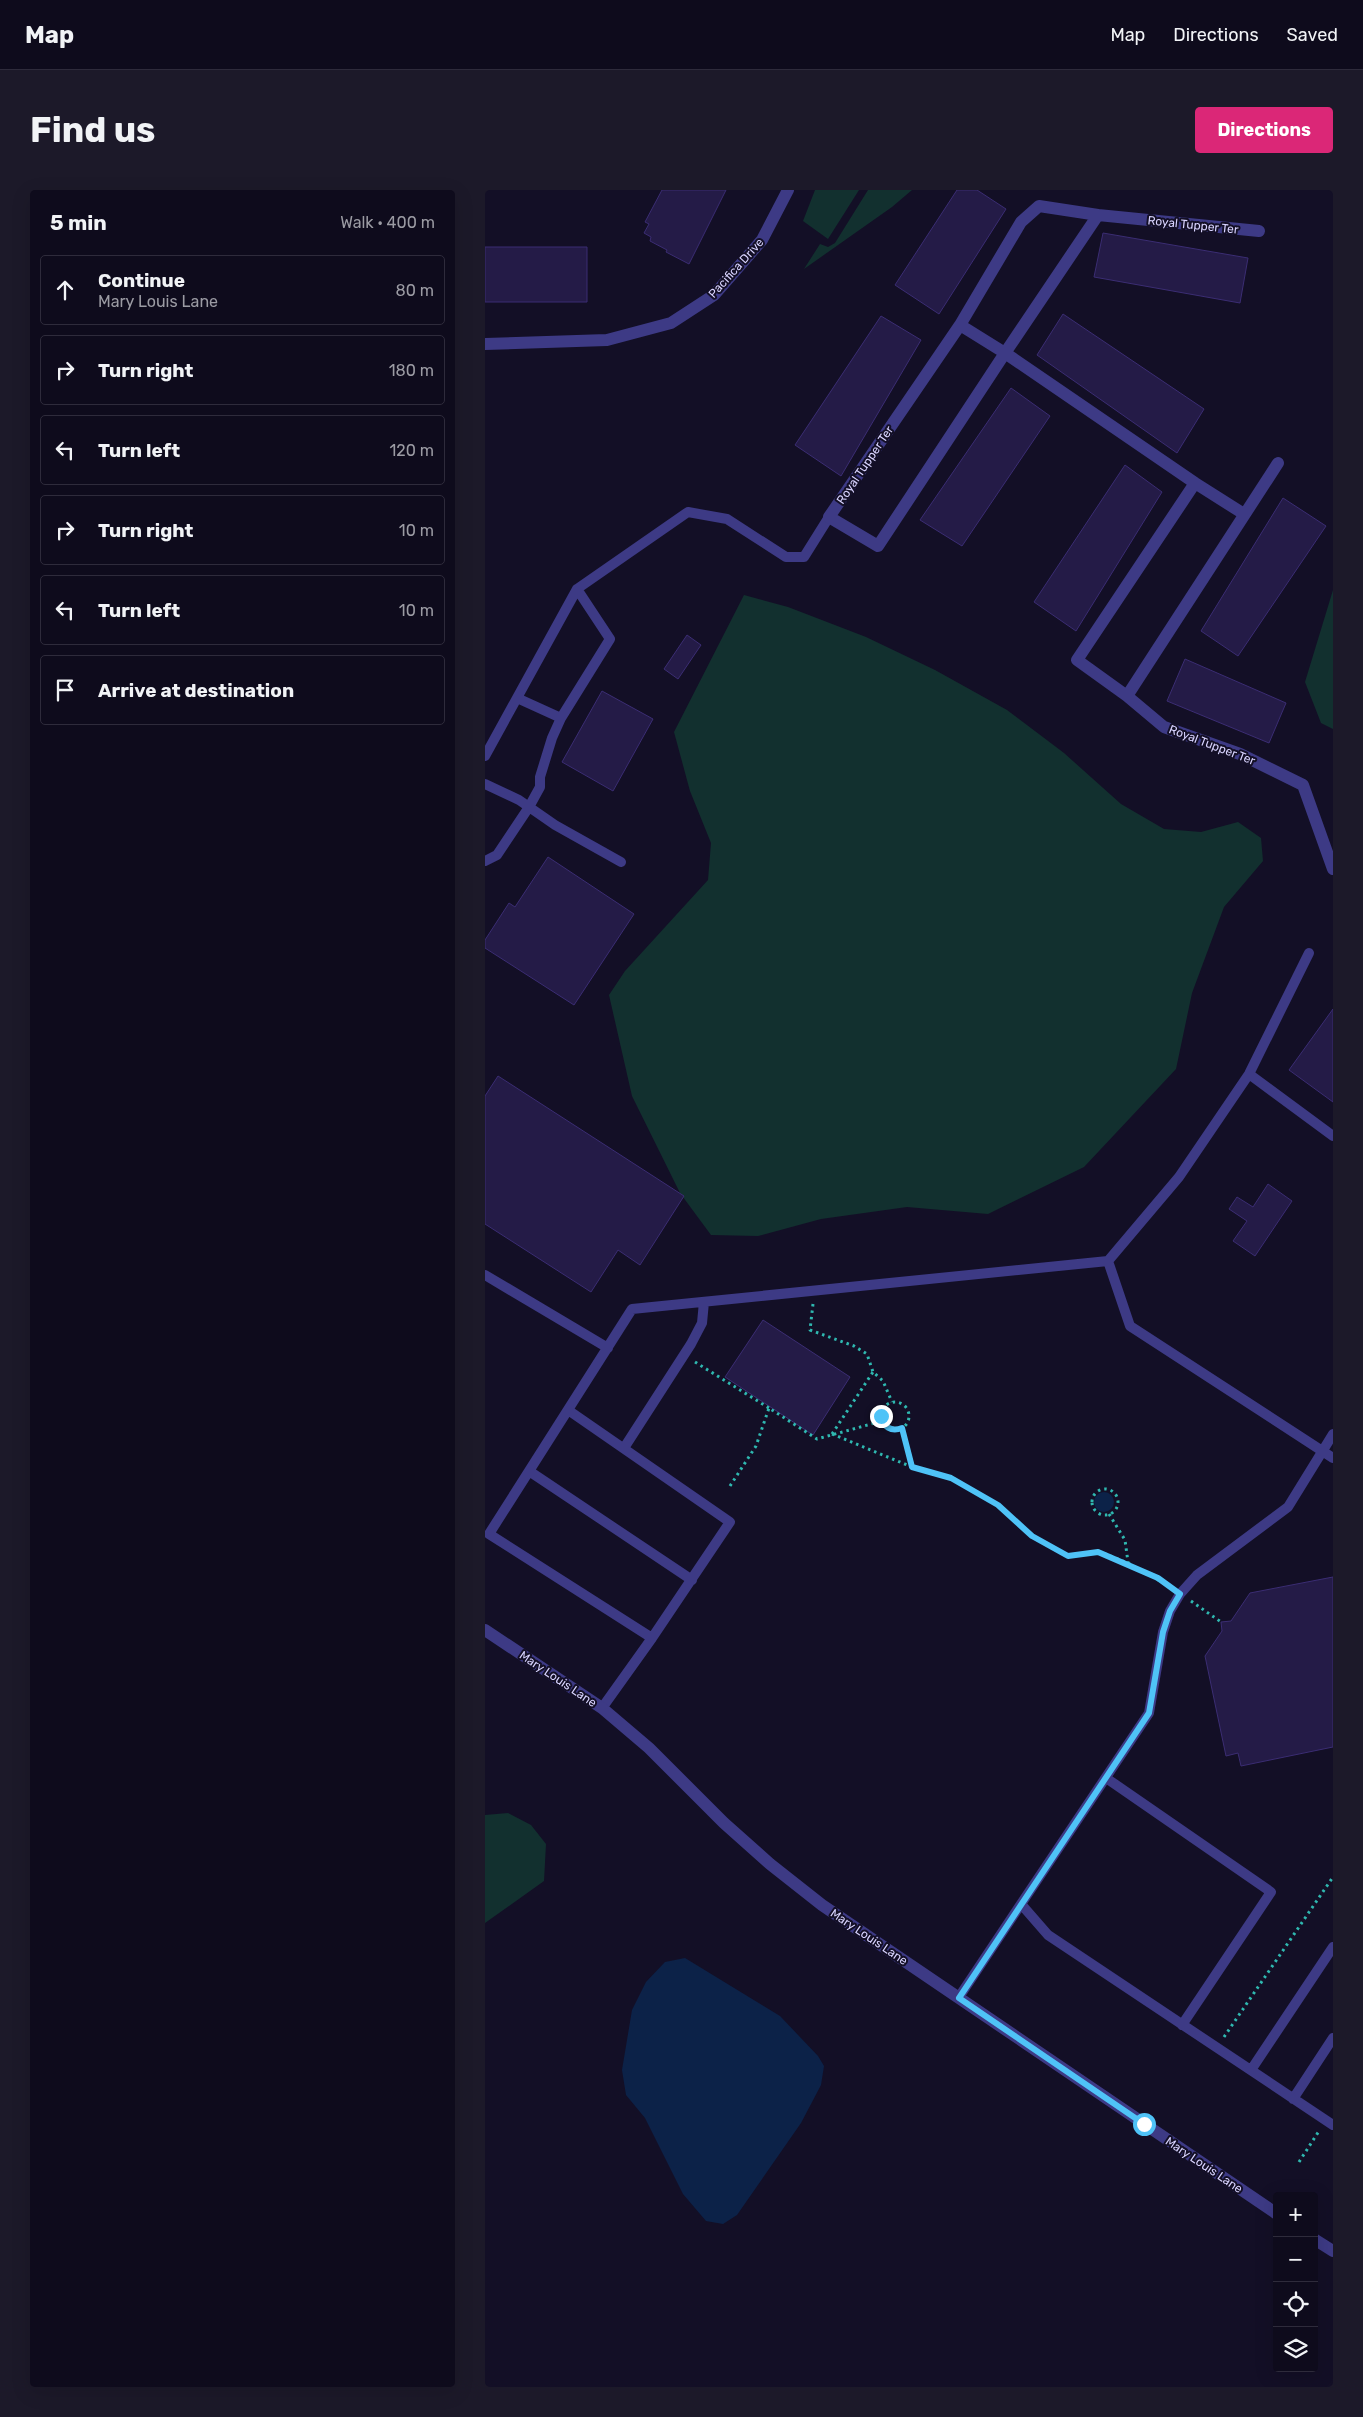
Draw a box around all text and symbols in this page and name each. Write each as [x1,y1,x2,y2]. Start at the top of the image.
text: Map [25,21,74,49]
text: Map [1110,24,1145,46]
text: Directions [1173,24,1259,46]
text: Saved [1287,24,1338,46]
button: Directions [1195,107,1333,153]
text: Find us [30,109,155,151]
text: 5 min [50,210,107,235]
text: Walk · 400 m [340,213,435,232]
street label: Royal Tupper Ter [1147,213,1240,237]
street label: Pacifica Drive [706,235,767,301]
text: Continue [98,269,185,292]
icon: ahead [51,276,79,304]
text: 80 m [396,281,434,300]
text: Mary Louis Lane [98,292,218,311]
icon: right [51,356,79,384]
text: Turn right [98,359,193,382]
text: 180 m [389,361,434,380]
street label: Royal Tupper Ter [834,423,897,507]
icon: left [51,436,79,464]
text: Turn left [98,439,180,462]
text: 120 m [389,441,434,460]
icon: right [51,516,79,544]
text: Turn right [98,519,193,542]
text: 10 m [399,521,434,540]
icon: left [51,596,79,624]
text: Turn left [98,599,180,622]
text: 10 m [399,601,434,620]
icon: arrive [51,676,79,704]
text: Arrive at destination [98,679,294,702]
street label: Royal Tupper Ter [1167,722,1258,768]
route end [870,1405,893,1428]
street label: Mary Louis Lane [517,1648,599,1710]
street label: Mary Louis Lane [828,1906,910,1968]
route start [1133,2113,1156,2136]
street label: Mary Louis Lane [1163,2134,1245,2196]
map controls [1273,2192,1318,2372]
button: + [1273,2192,1318,2237]
button: − [1273,2237,1318,2282]
button: locate [1273,2282,1318,2327]
button: layers [1273,2327,1318,2372]

